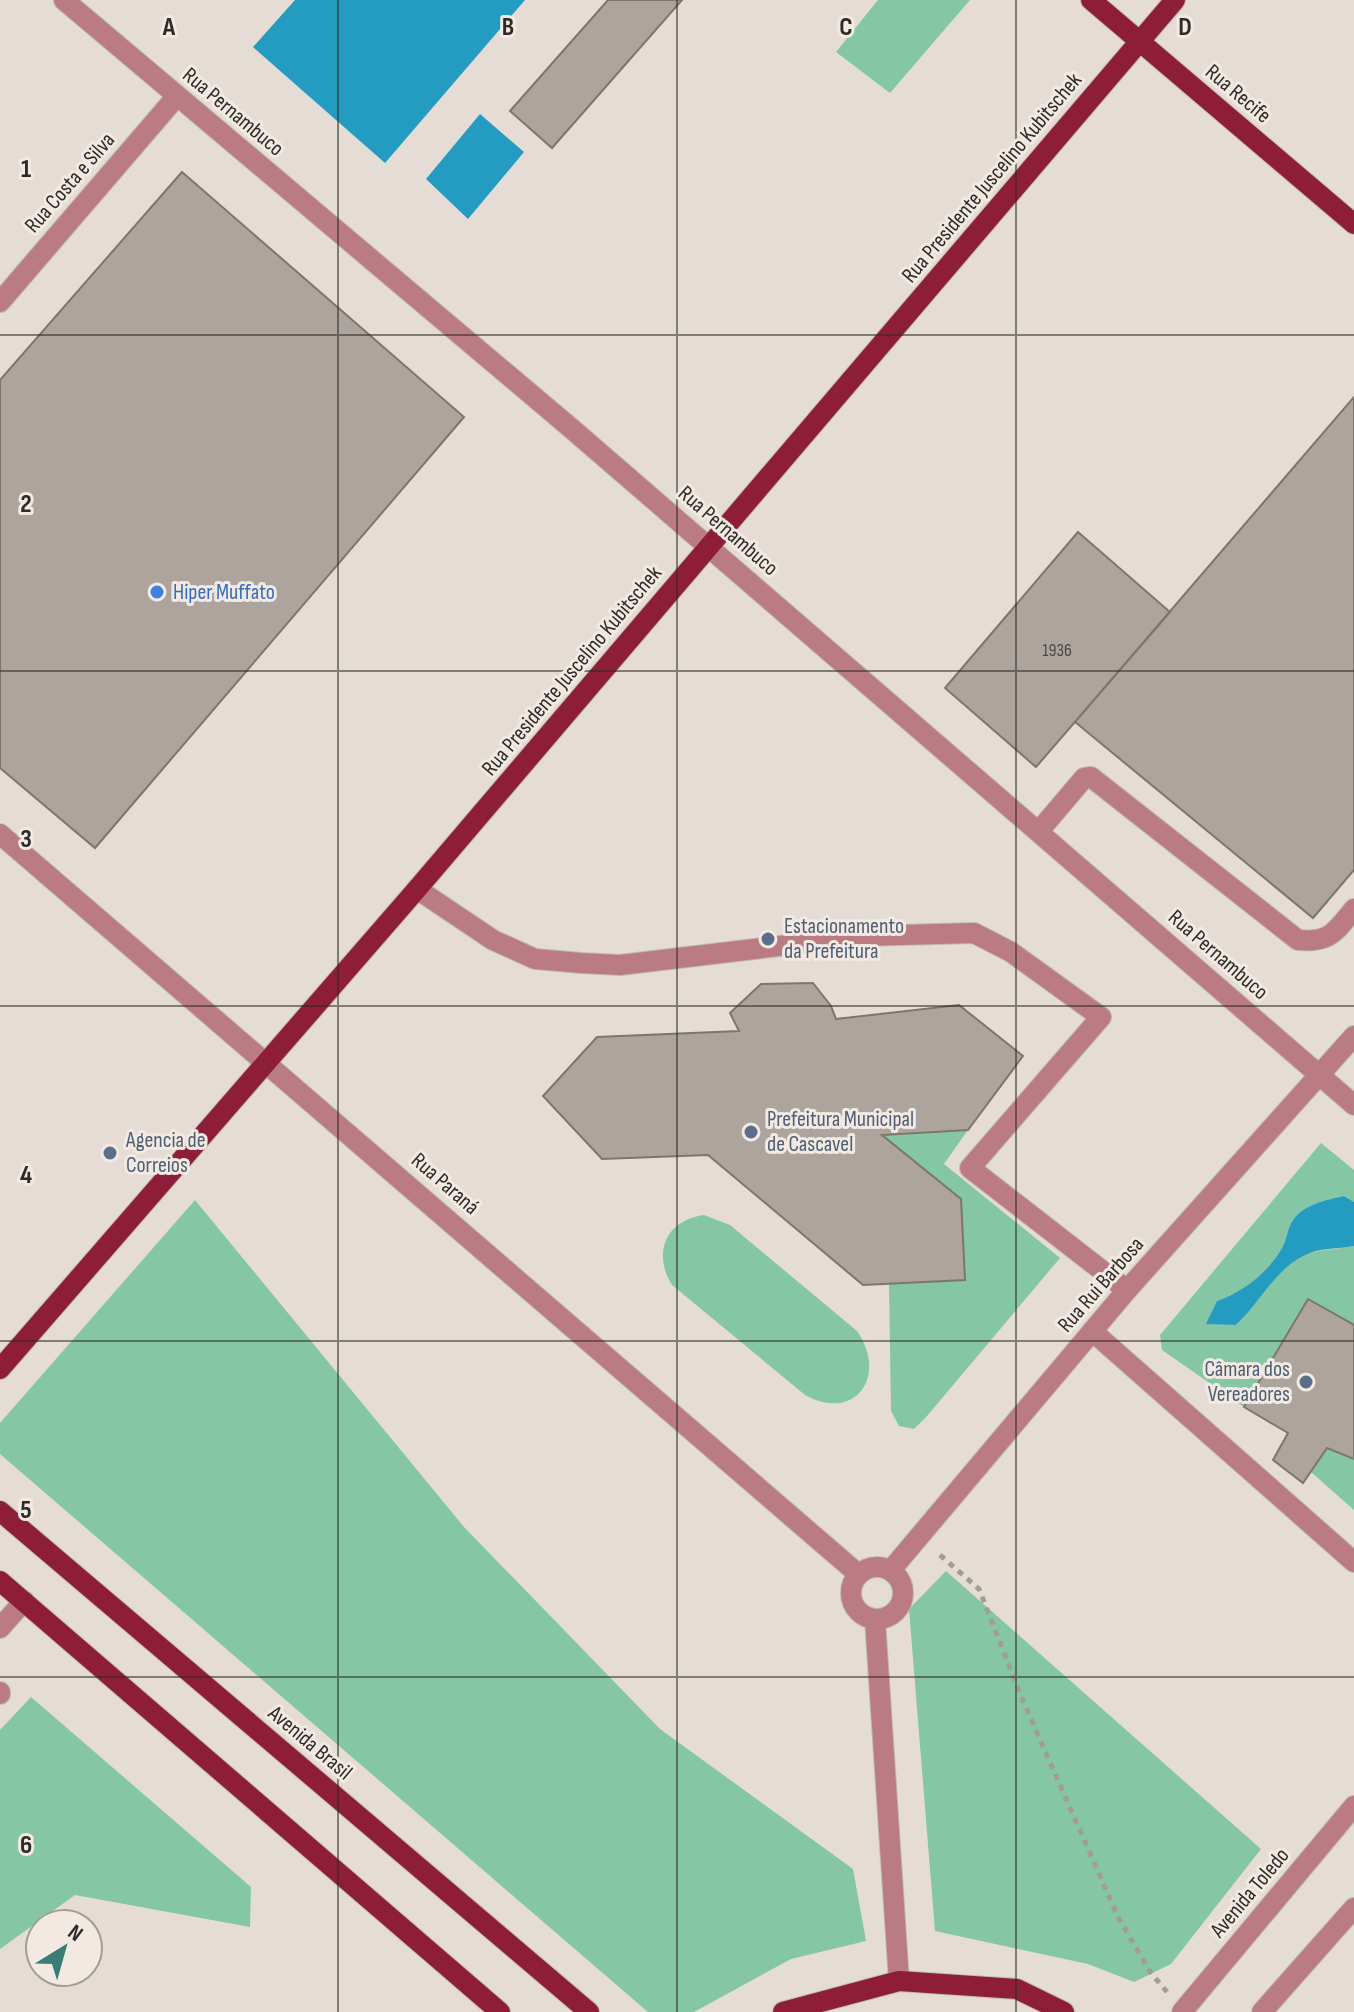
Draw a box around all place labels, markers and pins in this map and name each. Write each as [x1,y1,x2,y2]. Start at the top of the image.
place label: Hiper Muffato [173,579,275,606]
marker: Hiper Muffato [148,583,166,601]
place label: Estacionamento da Prefeitura [784,913,904,965]
marker: Estacionamento da Prefeitura [759,930,777,948]
place label: Prefeitura Municipal de Cascavel [767,1106,914,1158]
marker: Prefeitura Municipal de Cascavel [742,1123,760,1141]
place label: Agencia de Correios [125,1127,206,1179]
marker: Agencia de Correios [101,1144,119,1162]
place label: Câmara dos Vereadores [1205,1356,1290,1408]
marker: Câmara dos Vereadores [1297,1373,1315,1391]

